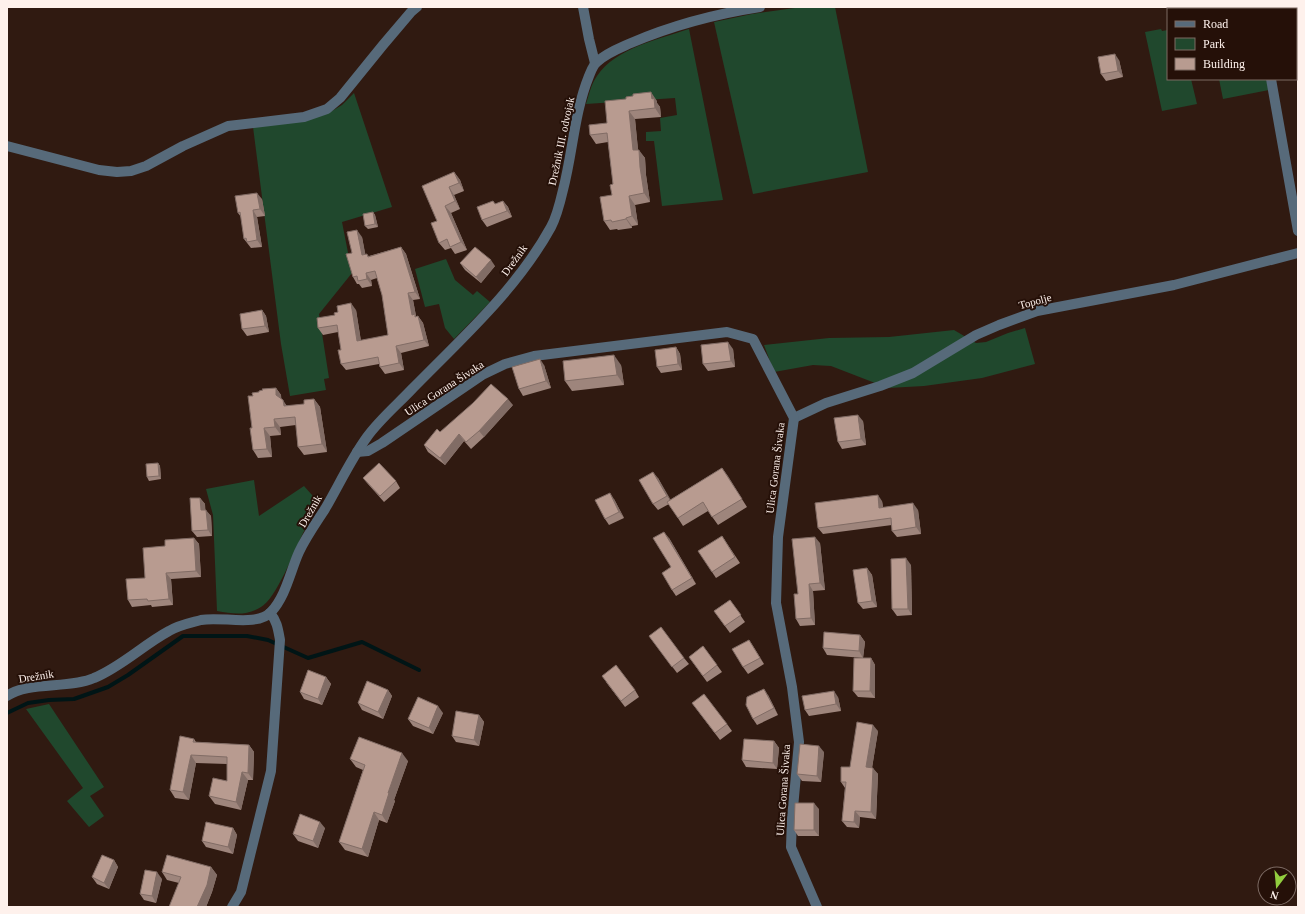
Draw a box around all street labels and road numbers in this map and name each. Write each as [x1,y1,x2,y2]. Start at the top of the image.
street label: Drežnik III. odvojak [546,95,576,186]
street label: Drežnik [499,242,530,278]
street label: Topolje [1017,291,1053,311]
street label: Ulica Gorana Šivaka [402,358,486,418]
street label: Ulica Gorana Šivaka [763,422,787,514]
street label: Drežnik [296,492,324,529]
street label: Drežnik [18,667,55,685]
street label: Ulica Gorana Šivaka [774,744,792,836]

